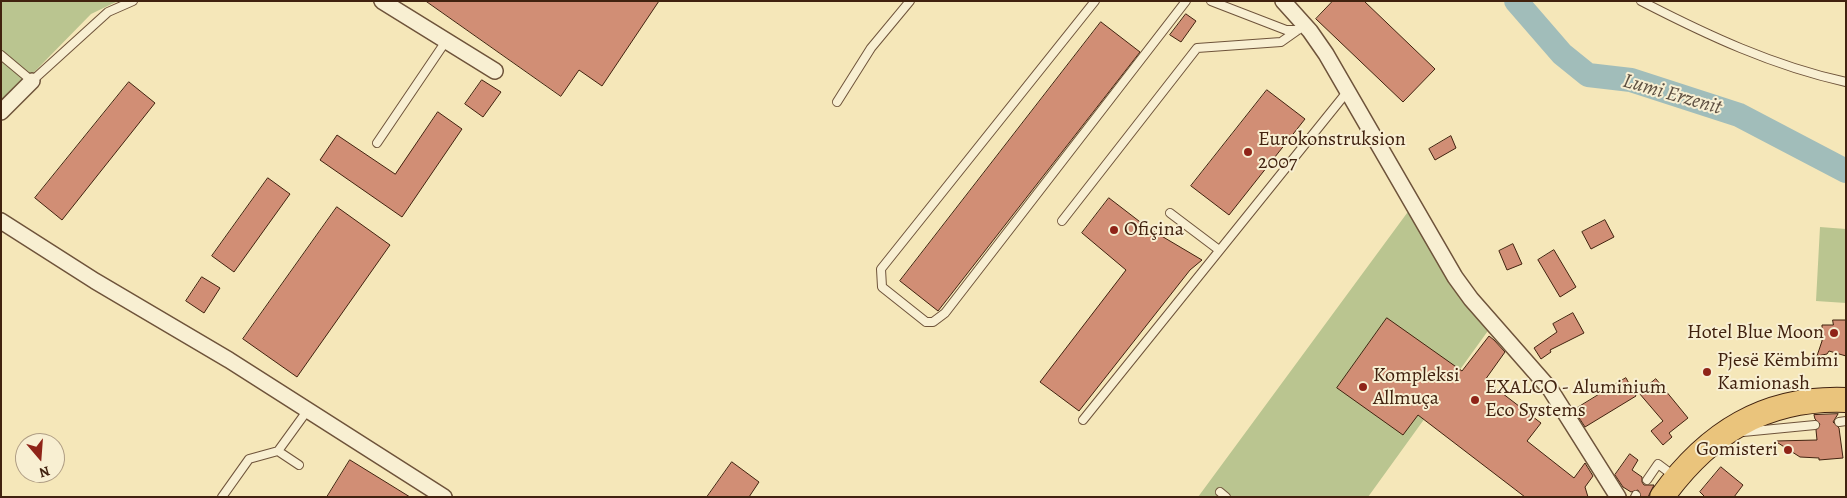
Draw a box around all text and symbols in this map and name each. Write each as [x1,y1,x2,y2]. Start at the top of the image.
water label: Lumi Erzenit [1620,69,1724,121]
place label: Eurokonstruksion 2007 [1258,128,1406,175]
marker: Eurokonstruksion 2007 [1242,146,1254,158]
place label: Ofiçina [1124,218,1184,242]
marker: Ofiçina [1108,224,1120,236]
place label: Hotel Blue Moon [1687,321,1824,345]
marker: Hotel Blue Moon [1828,327,1840,339]
place label: Pjesë Këmbimi Kamionash [1717,349,1839,396]
place label: Kompleksi Allmuça [1373,364,1460,411]
marker: Pjesë Këmbimi Kamionash [1701,366,1713,378]
place label: EXALCO - Aluminium Eco Systems [1485,376,1666,423]
marker: Kompleksi Allmuça [1357,381,1369,393]
marker: EXALCO - Aluminium Eco Systems [1469,394,1481,406]
north arrow [15,433,65,483]
place label: Gomisteri [1696,438,1778,462]
marker: Gomisteri [1782,444,1794,456]
text: N [37,461,52,482]

